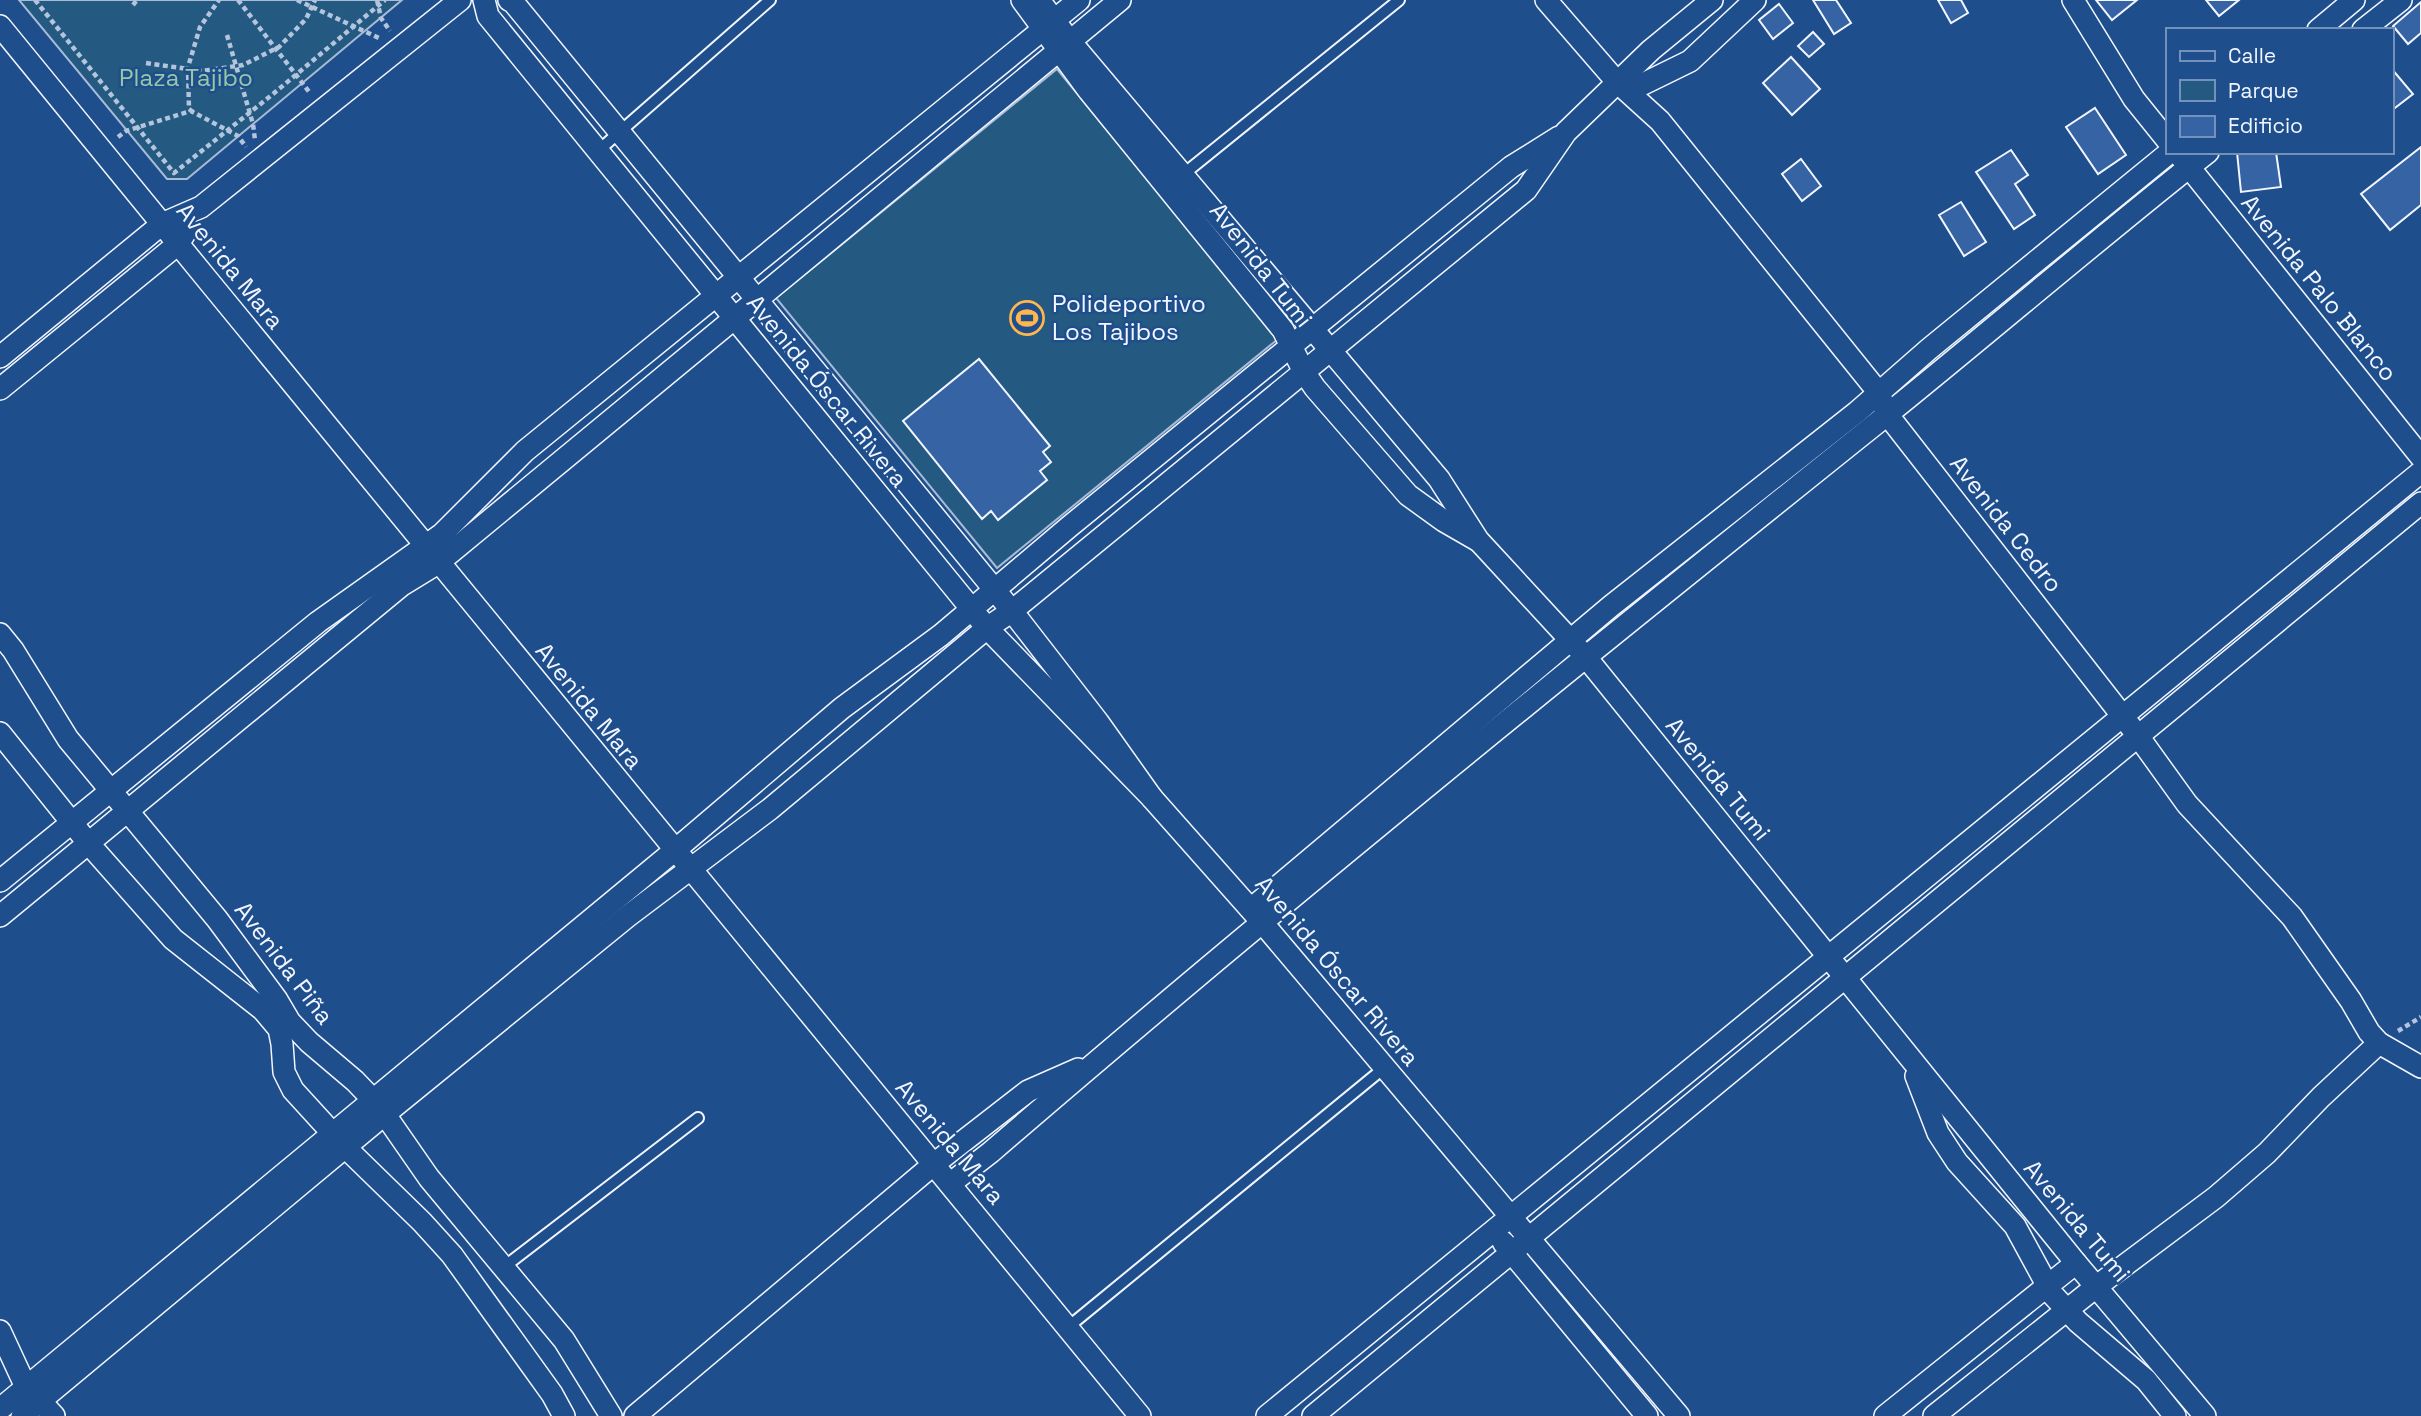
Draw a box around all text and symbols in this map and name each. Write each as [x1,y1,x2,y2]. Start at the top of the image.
legend [2166,28,2393,154]
text: Calle [2228,42,2276,69]
park label: Plaza Tajibo [119,62,253,93]
text: Parque [2228,77,2299,104]
text: Edificio [2228,112,2303,139]
street label: Avenida Palo Blanco [2234,188,2404,387]
street label: Avenida Mara [170,196,291,336]
street label: Avenida Tumi [1203,196,1320,333]
street label: Avenida Óscar Rivera [740,288,915,494]
place label: Polideportivo Los Tajibos [1052,288,1206,347]
sports icon: Polideportivo Los Tajibos [1008,299,1046,337]
street label: Avenida Cedro [1943,449,2070,599]
street label: Avenida Mara [529,636,650,776]
street label: Avenida Tumi [1659,711,1778,847]
street label: Avenida Óscar Rivera [1249,869,1426,1073]
street label: Avenida Piña [228,895,341,1031]
street label: Avenida Mara [889,1073,1012,1211]
street label: Avenida Tumi [2017,1153,2138,1288]

